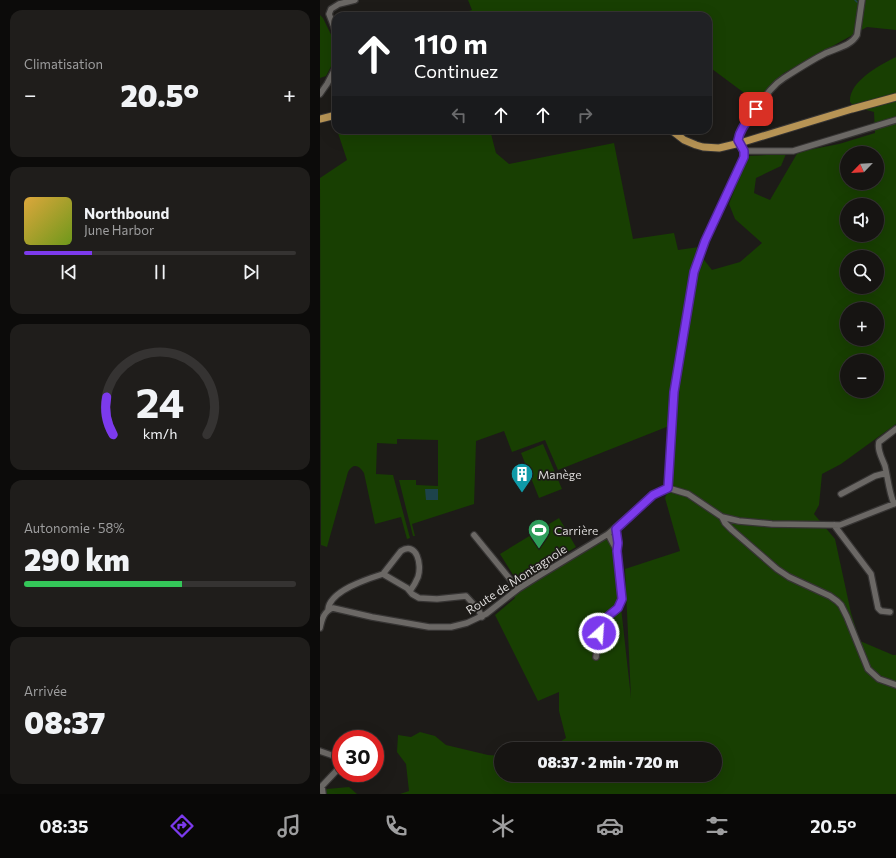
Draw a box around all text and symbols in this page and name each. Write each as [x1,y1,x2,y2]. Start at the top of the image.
text: 110 m [414,26,488,60]
icon: ahead [348,28,400,80]
text: Climatisation [24,56,103,72]
text: Continuez [414,60,498,82]
text: 20.5° [120,76,199,113]
text: − [24,81,37,108]
text: + [283,81,296,108]
pin [739,92,773,126]
icon: arrive [745,98,767,120]
icon: left [448,104,470,126]
icon: ahead [490,104,512,126]
icon: ahead [532,104,554,126]
icon: right [574,104,596,126]
north arrow [840,146,884,190]
map controls [840,146,884,398]
button: sound [840,198,884,242]
text: Northbound [84,204,169,222]
text: June Harbor [84,222,154,238]
button: search [840,250,884,294]
icon: previous [58,261,80,283]
icon: pause [149,261,171,283]
icon: next [240,261,262,283]
button: + [840,302,884,346]
button: − [840,354,884,398]
text: 24 [136,376,184,427]
text: km/h [143,424,177,442]
building icon: Manège [509,461,535,494]
place label: Manège [538,467,582,481]
sports icon: Carrière [526,517,552,550]
text: Autonomie · 58% [24,520,125,536]
place label: Carrière [554,523,598,537]
text: 290 km [24,540,130,577]
street label: Route de Montagnole [463,541,569,617]
position arrow [578,612,620,654]
text: Arrivée [24,683,67,699]
text: 08:37 [24,703,105,740]
speed limit sign: 30 [332,730,384,782]
text: 08:37 · 2 min · 720 m [537,753,679,771]
icon: directions [168,812,196,840]
icon: music [275,812,303,840]
icon: phone [382,812,410,840]
icon: climate [489,812,517,840]
icon: car [596,812,624,840]
icon: filters [703,812,731,840]
text: 08:35 [40,815,88,837]
text: 20.5° [810,815,856,837]

